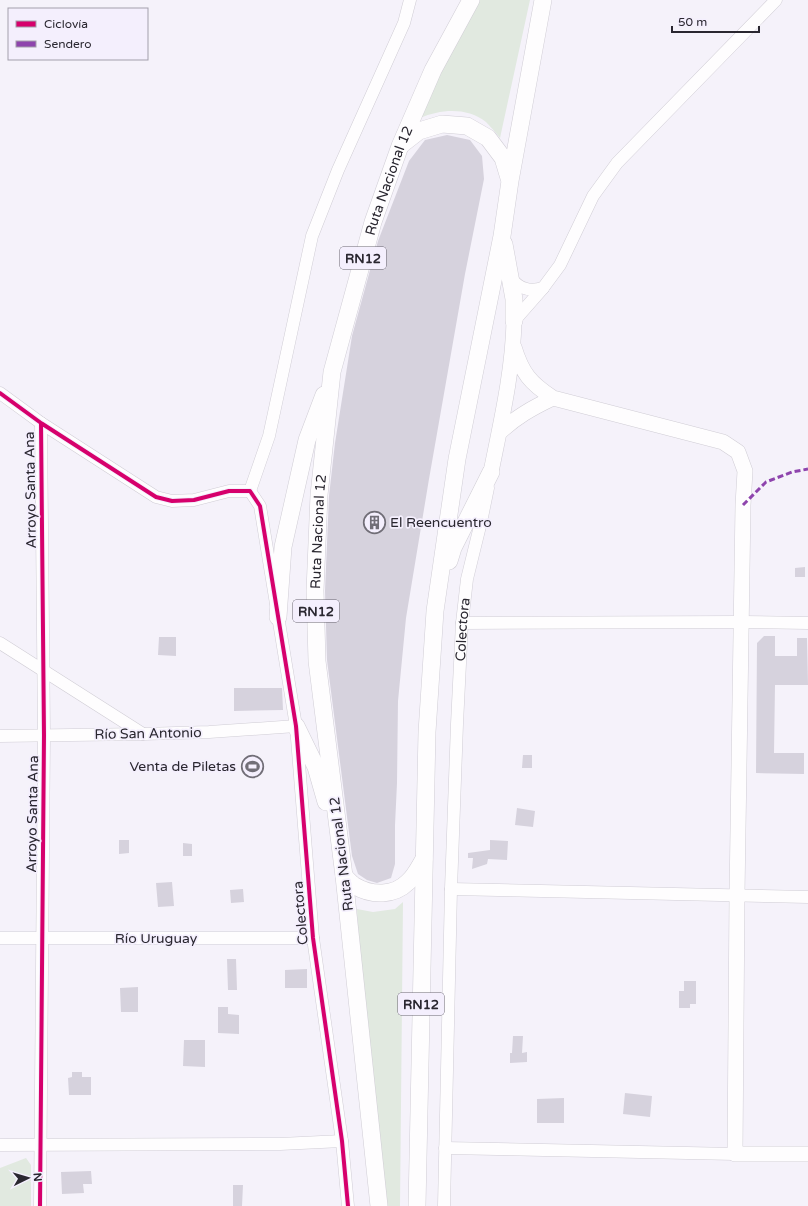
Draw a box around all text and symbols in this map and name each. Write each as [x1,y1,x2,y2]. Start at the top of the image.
legend [8,8,148,60]
scale bar [672,8,759,34]
text: 50 m [678,15,707,29]
text: Ciclovía [44,17,88,31]
text: Sendero [44,37,92,51]
street label: Ruta Nacional 12 [362,123,417,237]
road number: RN12 [340,247,386,269]
street label: Arroyo Santa Ana [21,431,40,549]
street label: Ruta Nacional 12 [307,473,330,590]
building icon: El Reencuentro [361,509,387,535]
place label: El Reencuentro [390,514,492,531]
street label: Colectora [452,597,474,662]
road number: RN12 [293,600,339,622]
street label: Río San Antonio [94,724,202,743]
sports icon: Venta de Piletas [239,753,265,779]
street label: Arroyo Santa Ana [23,755,42,873]
place label: Venta de Piletas [129,758,236,775]
street label: Ruta Nacional 12 [326,796,357,912]
street label: Colectora [289,880,312,946]
street label: Río Uruguay [115,930,198,947]
road number: RN12 [398,993,444,1015]
north arrow [8,1158,48,1198]
text: N [31,1172,44,1182]

